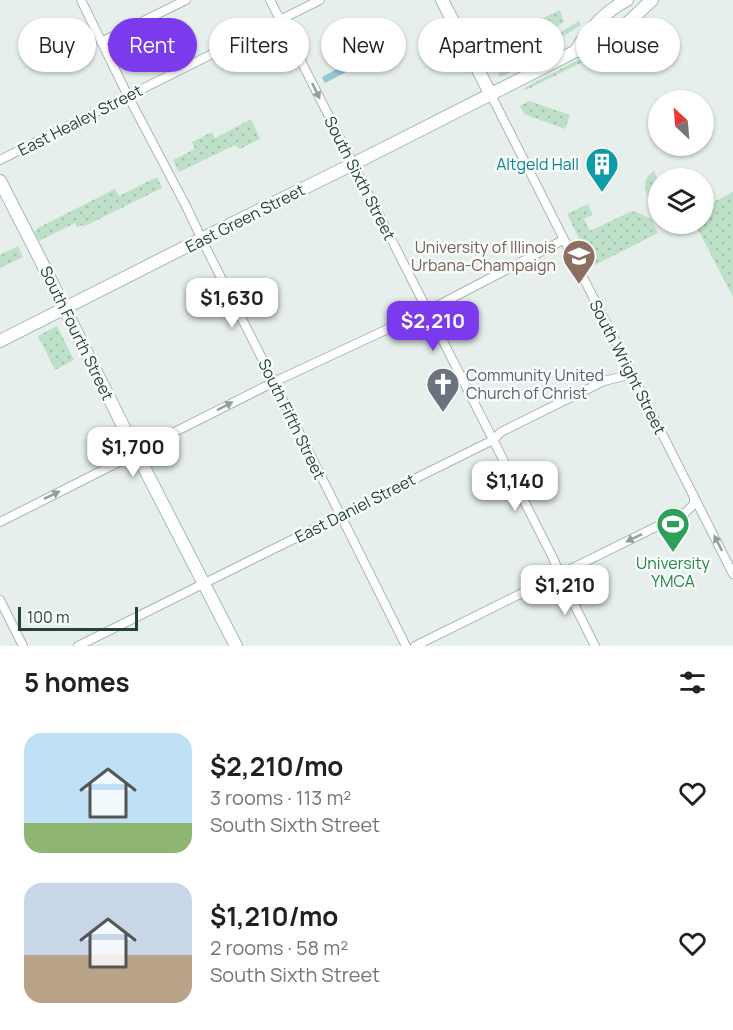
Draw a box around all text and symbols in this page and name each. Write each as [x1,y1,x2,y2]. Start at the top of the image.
chip: Buy [18,18,96,72]
chip: Rent [108,18,197,72]
chip: Filters [209,18,309,72]
chip: New [321,18,406,72]
chip: Apartment [418,18,564,72]
chip: House [576,18,680,72]
street label: East Healey Street [14,79,146,161]
one-way arrow [311,82,321,100]
north arrow [648,90,714,156]
map controls [648,90,714,234]
street label: South Sixth Street [319,112,401,244]
building icon: Altgeld Hall [584,146,620,193]
place label: Altgeld Hall [496,153,579,175]
button: layers [648,168,714,234]
street label: East Green Street [182,178,308,258]
place label: University of Illinois Urbana-Champaign [411,236,556,276]
school or university icon: University of Illinois Urbana-Champaign [561,238,597,285]
street label: South Fourth Street [35,262,119,404]
pin: $1,630 [183,278,281,329]
text: $1,630 [200,284,264,311]
street label: South Wright Street [585,296,671,438]
pin: $2,210 [384,301,482,352]
text: $2,210 [401,307,465,334]
street label: South Fifth Street [253,355,331,483]
place label: Community United Church of Christ [466,364,604,404]
church icon: Community United Church of Christ [425,366,461,413]
one-way arrow [217,402,234,411]
pin: $1,700 [84,427,182,478]
text: $1,700 [101,433,165,460]
pin: $1,140 [466,461,564,512]
text: $1,140 [486,467,544,494]
street label: East Daniel Street [291,468,419,548]
one-way arrow [44,491,61,500]
sports icon: University YMCA [655,506,691,553]
one-way arrow [625,532,643,542]
one-way arrow [713,535,723,552]
place label: University YMCA [636,552,710,592]
pin: $1,210 [516,565,614,616]
text: $1,210 [535,571,595,598]
scale bar [18,604,138,632]
text: 100 m [27,606,70,628]
text: 5 homes [24,664,130,700]
icon: filters [676,666,709,699]
text: $2,210/mo [210,748,343,784]
icon: home [72,757,144,829]
icon: heart [676,777,709,810]
text: 3 rooms · 113 m² [210,784,351,811]
text: South Sixth Street [210,811,380,838]
text: $1,210/mo [210,898,338,934]
icon: home [72,907,144,979]
icon: heart [676,927,709,960]
text: 2 rooms · 58 m² [210,934,348,961]
text: South Sixth Street [210,961,380,988]

